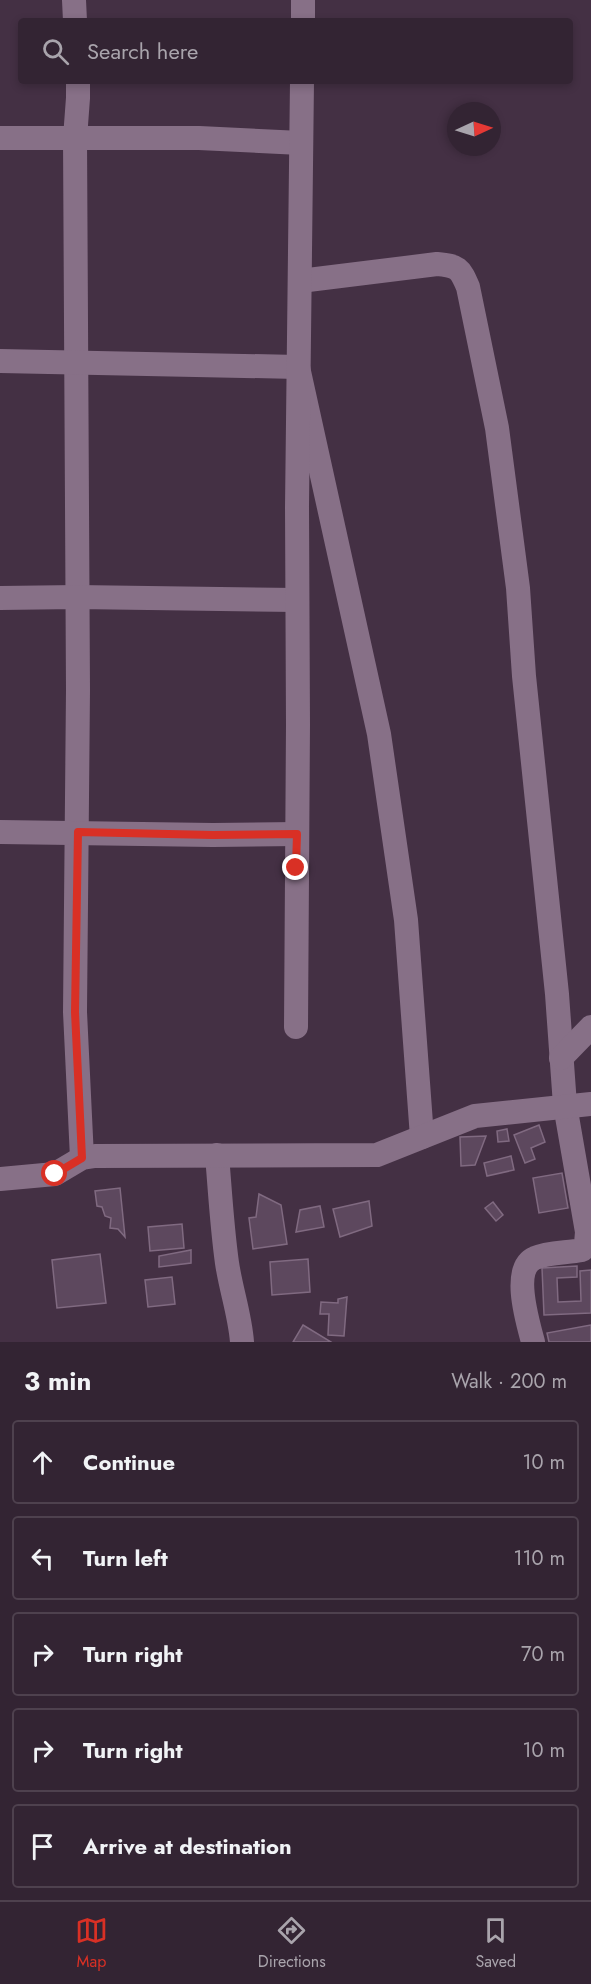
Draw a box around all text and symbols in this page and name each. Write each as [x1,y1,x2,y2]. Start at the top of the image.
search box [18,18,573,84]
icon: search [39,35,72,68]
text: Search here [87,35,198,67]
north arrow [447,102,501,156]
route end [282,854,308,880]
route start [41,1160,67,1186]
text: 3 min [24,1362,91,1400]
text: Walk · 200 m [451,1367,567,1396]
icon: ahead [26,1446,59,1479]
text: Continue [83,1446,175,1478]
text: 10 m [522,1448,565,1477]
icon: left [26,1542,59,1575]
text: Turn left [83,1542,168,1574]
text: 110 m [513,1544,565,1573]
icon: right [26,1638,59,1671]
text: Turn right [83,1638,183,1670]
text: 70 m [521,1640,565,1669]
icon: right [26,1734,59,1767]
text: Turn right [83,1734,183,1766]
text: 10 m [522,1736,565,1765]
icon: arrive [26,1830,59,1863]
text: Arrive at destination [83,1830,292,1862]
tab: Map [75,1914,108,1973]
tab: Directions [258,1914,326,1973]
tab: Saved [475,1914,516,1973]

